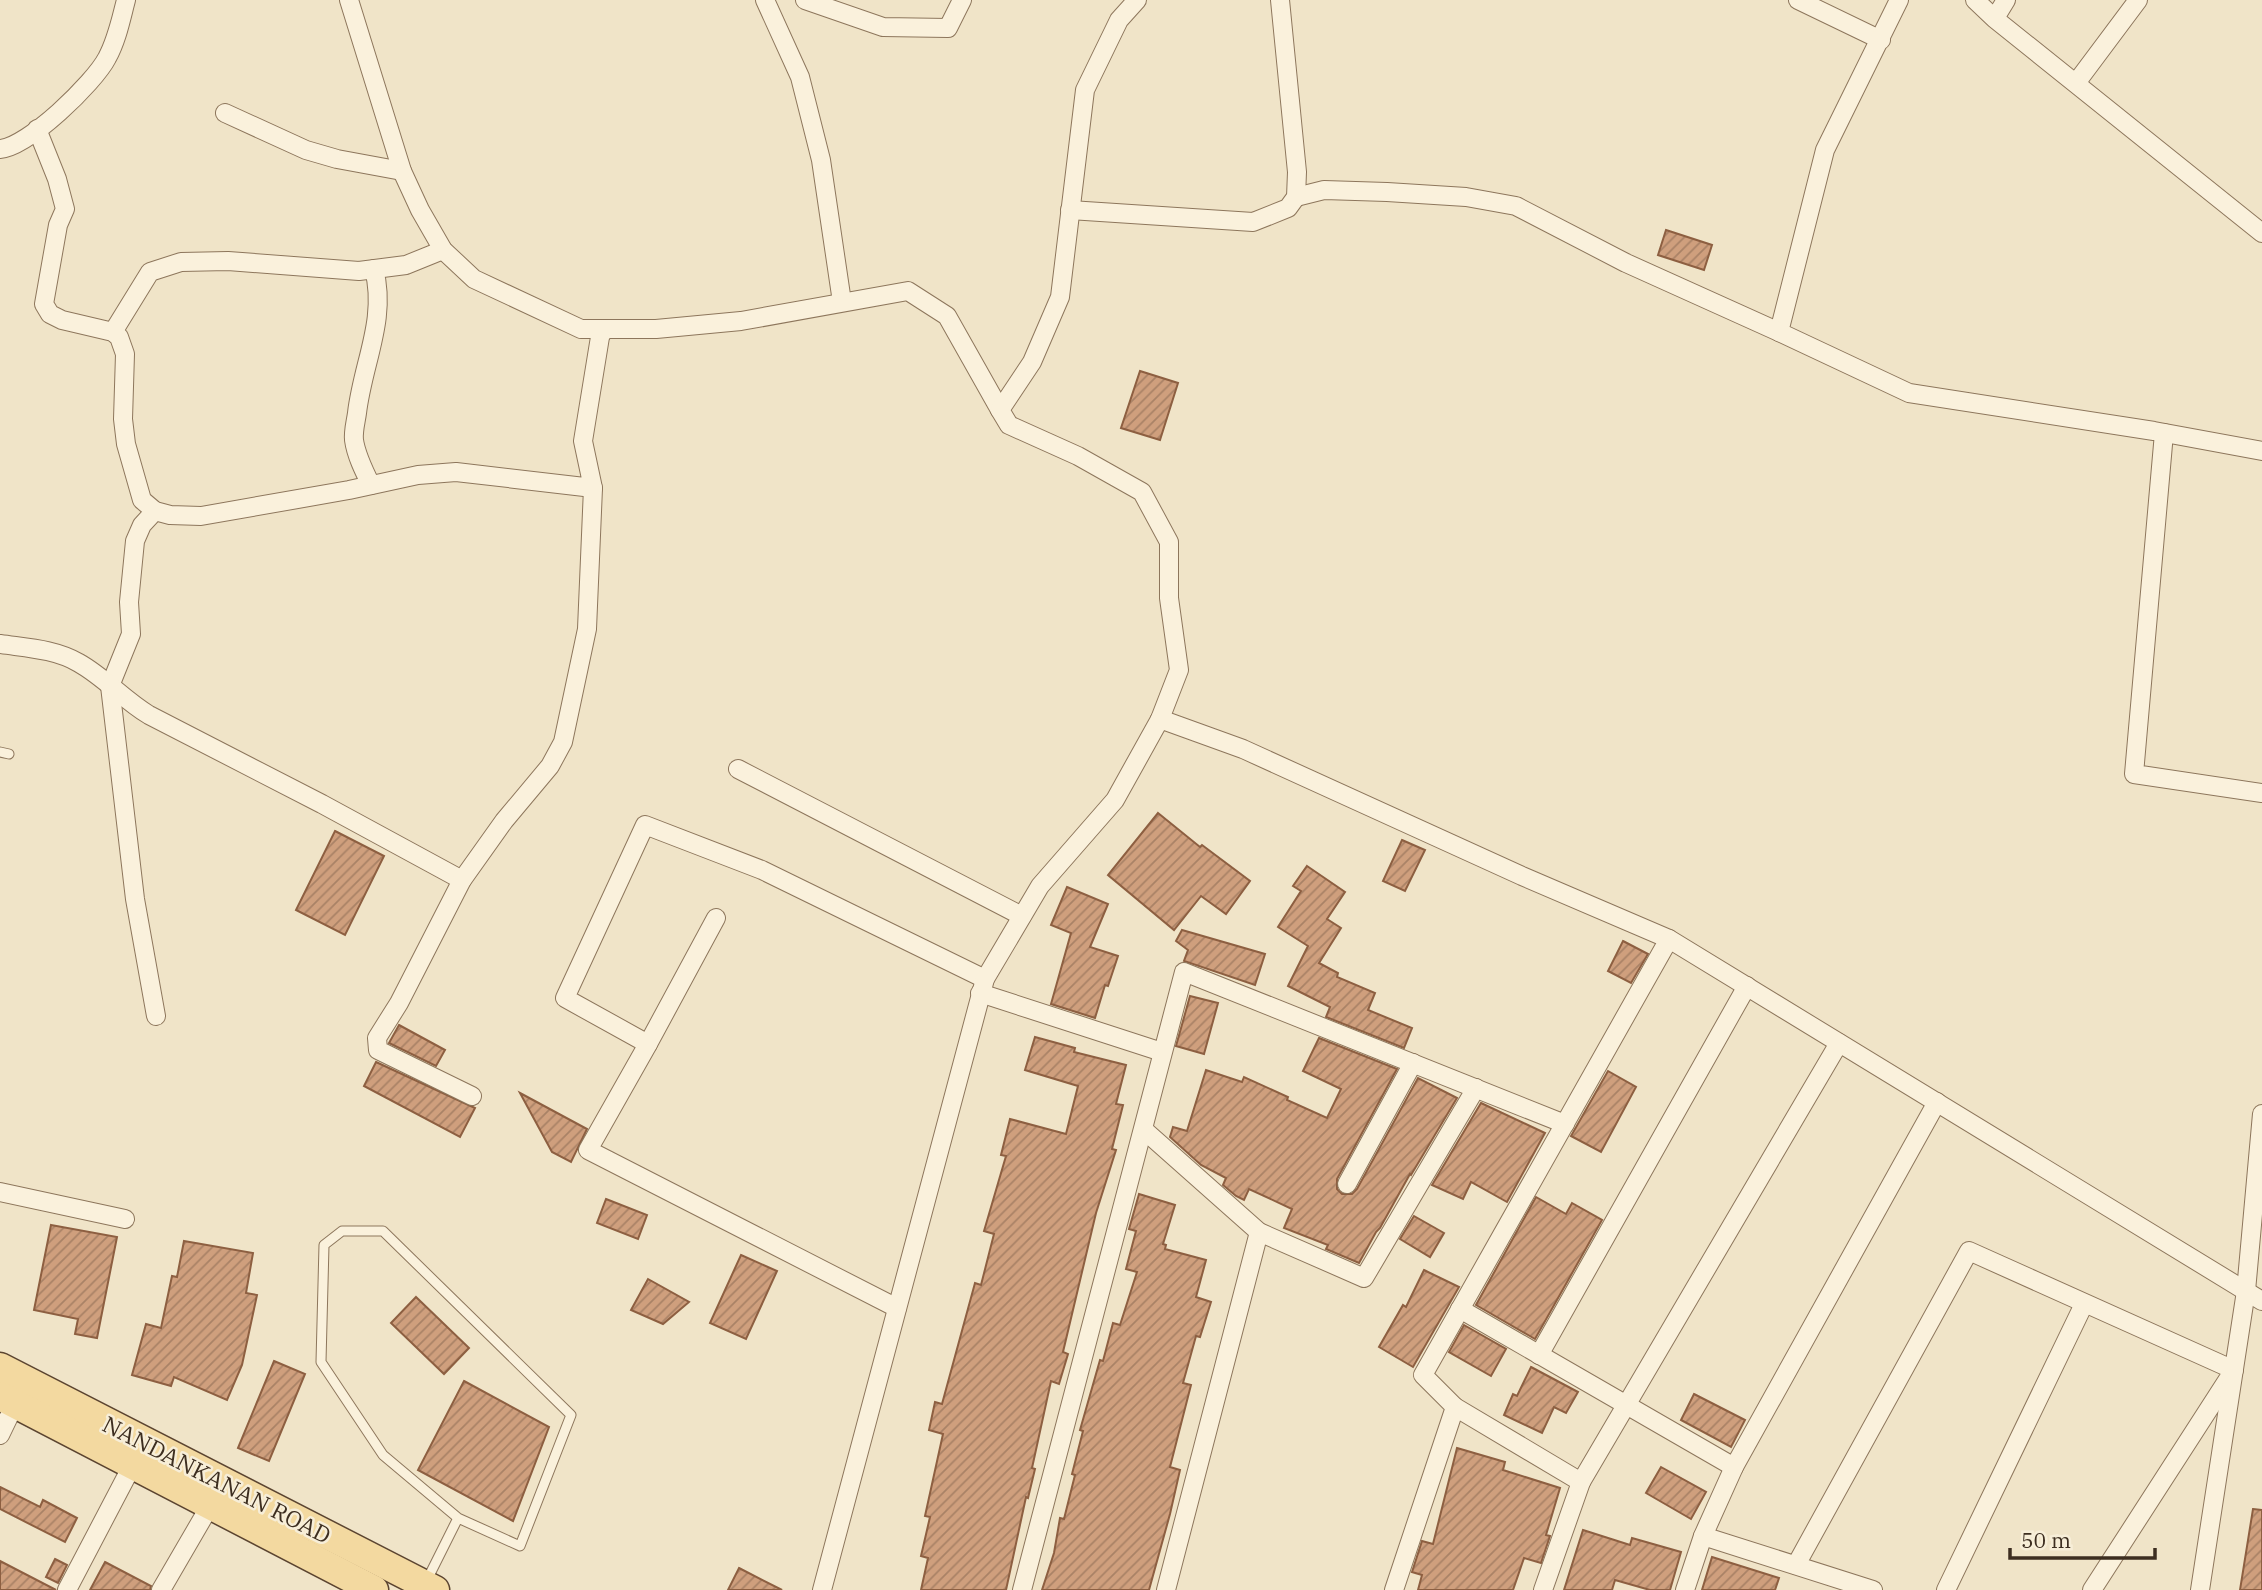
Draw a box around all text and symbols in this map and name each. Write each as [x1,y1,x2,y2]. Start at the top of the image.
street label: NANDANKANAN ROAD [98,1408,336,1550]
scale bar [2010,1516,2155,1560]
text: 50 m [2021,1526,2071,1554]

